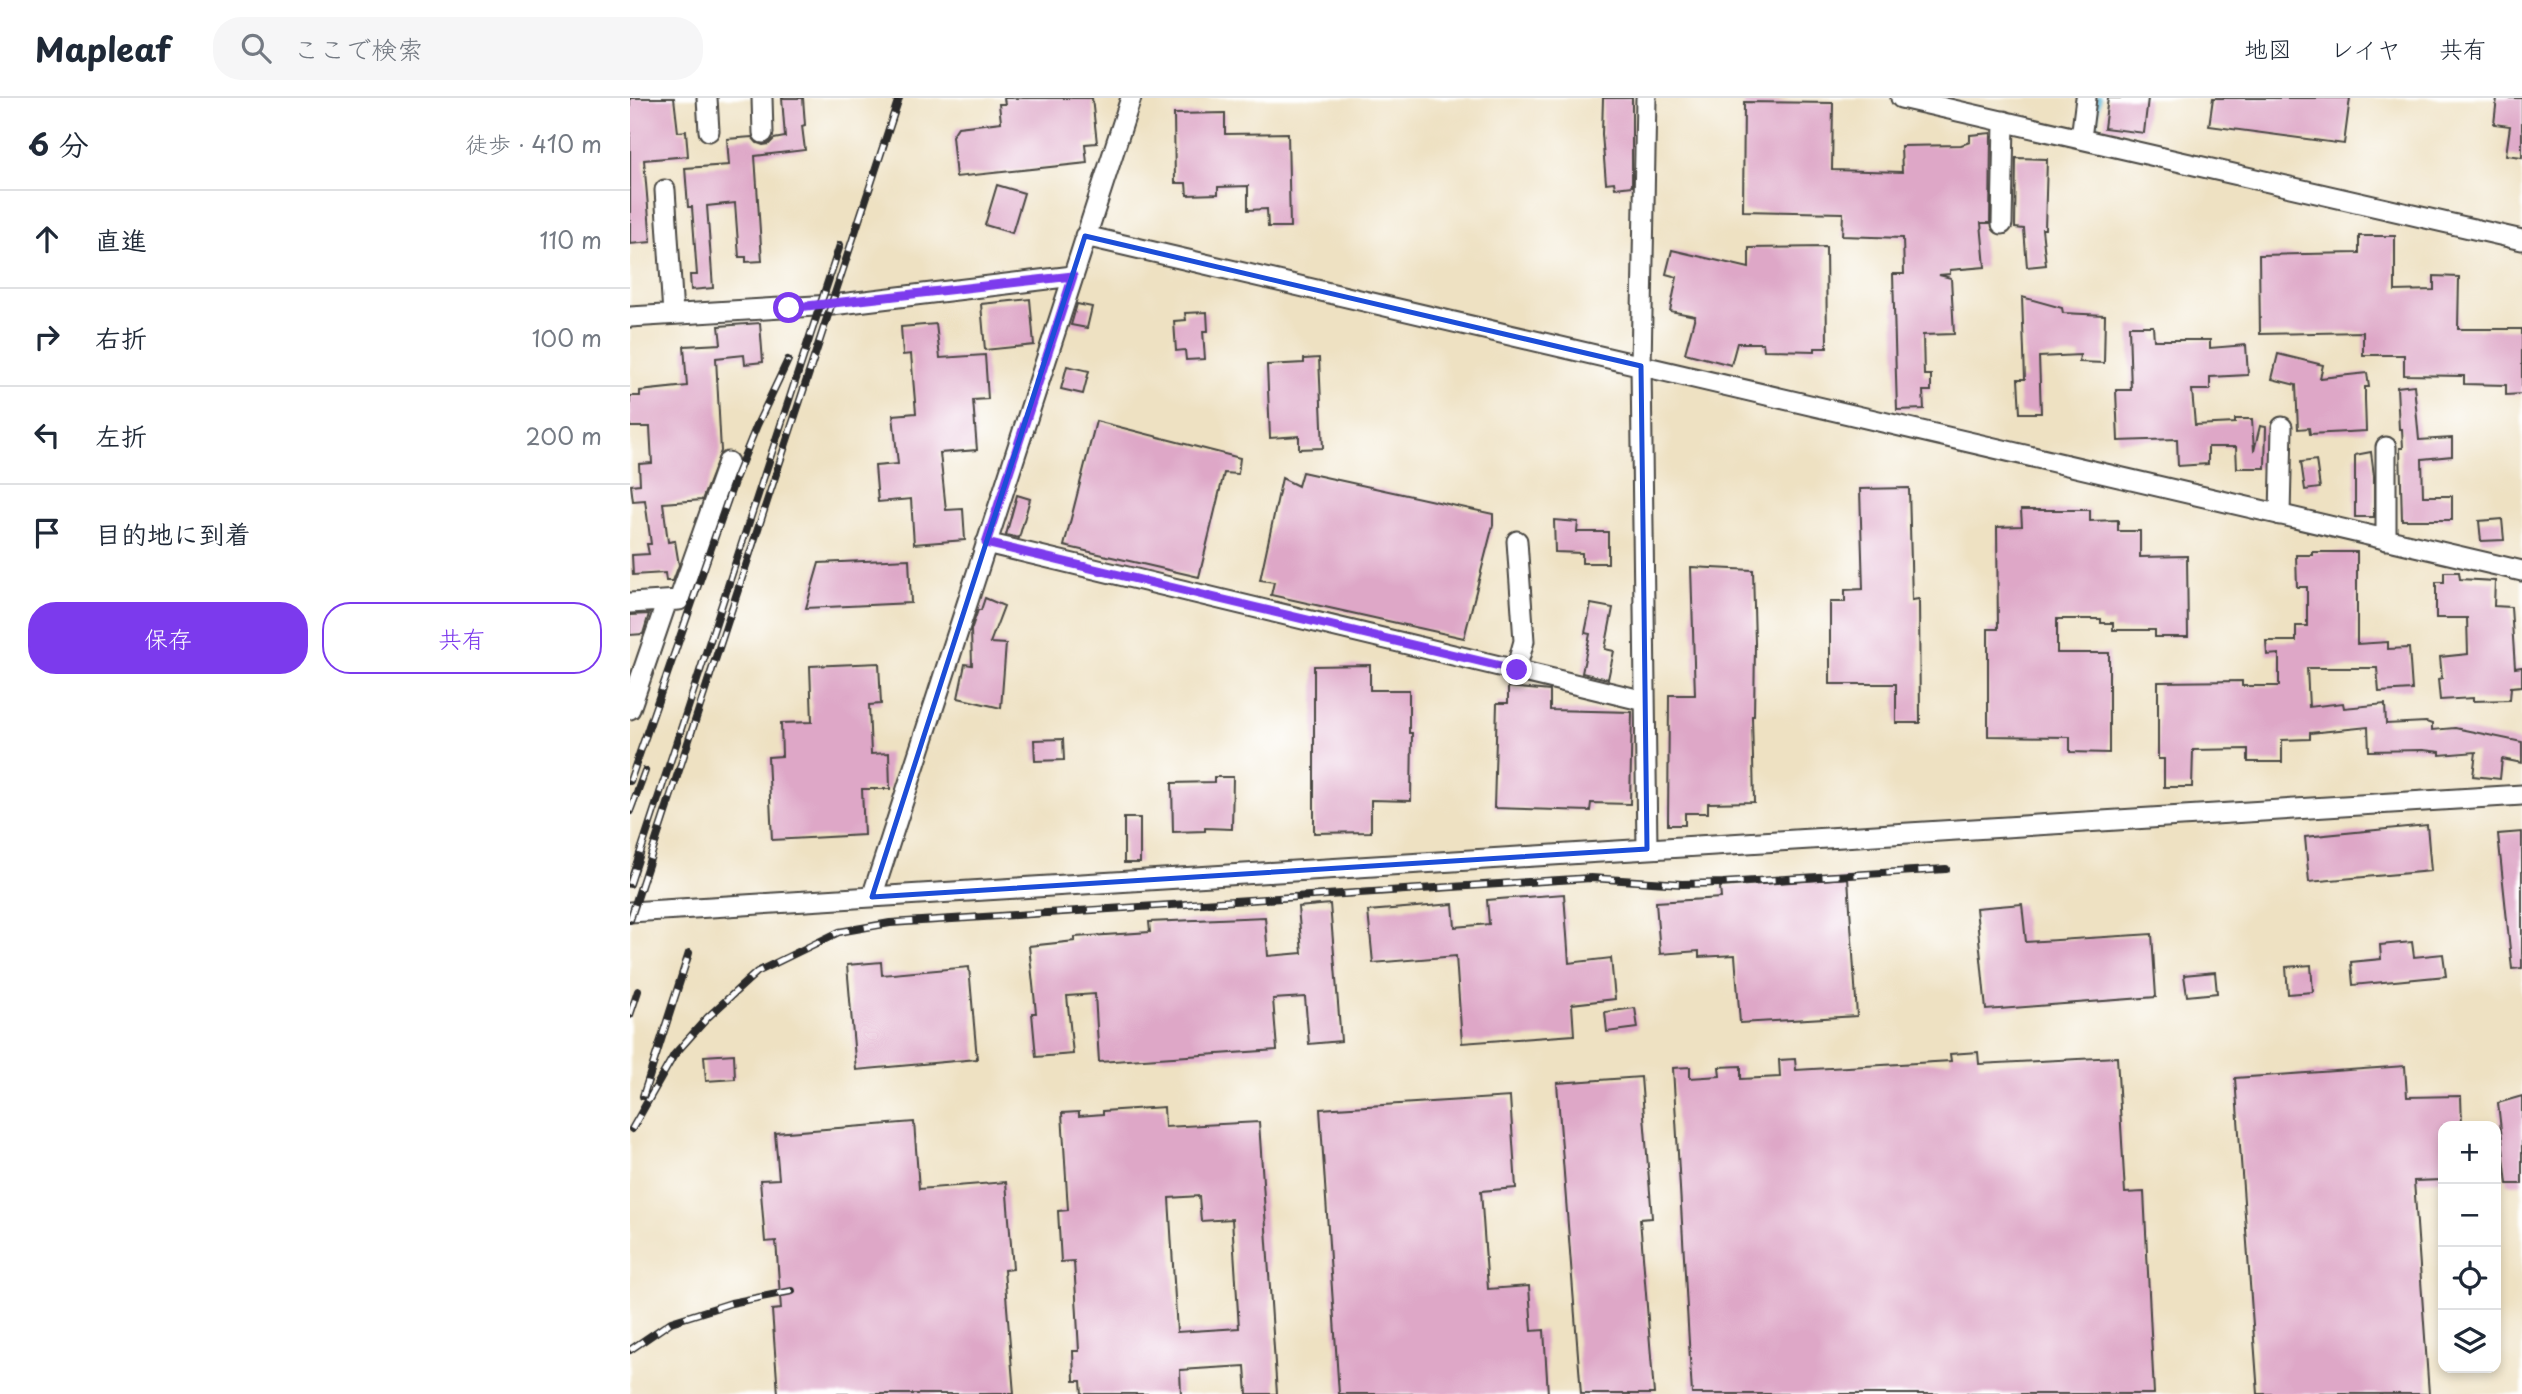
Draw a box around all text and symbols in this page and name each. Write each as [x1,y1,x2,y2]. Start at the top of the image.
search box [213,17,703,80]
text: Mapleaf [35,23,171,73]
icon: search [237,29,275,67]
text: ここで検索 [293,29,423,68]
text: 地図 [2244,30,2292,66]
text: レイヤ [2330,30,2401,66]
text: 共有 [2439,30,2487,66]
text: 6 分 [28,121,89,166]
text: 徒歩 · 410 m [465,126,602,161]
icon: ahead [28,220,66,258]
text: 直進 [95,220,147,259]
text: 110 m [540,222,602,257]
route start [773,292,804,323]
icon: right [28,318,66,356]
text: 右折 [95,318,147,357]
text: 100 m [532,320,602,355]
icon: left [28,416,66,454]
text: 左折 [95,416,147,455]
text: 200 m [525,418,602,453]
icon: arrive [28,514,66,552]
text: 目的地に到着 [95,514,251,553]
button: 保存 [28,602,308,674]
button: 共有 [322,602,602,674]
route end [1501,654,1532,685]
map controls [2438,1121,2501,1373]
button: + [2438,1121,2501,1184]
button: − [2438,1184,2501,1247]
button: locate [2438,1247,2501,1310]
button: layers [2438,1310,2501,1373]

